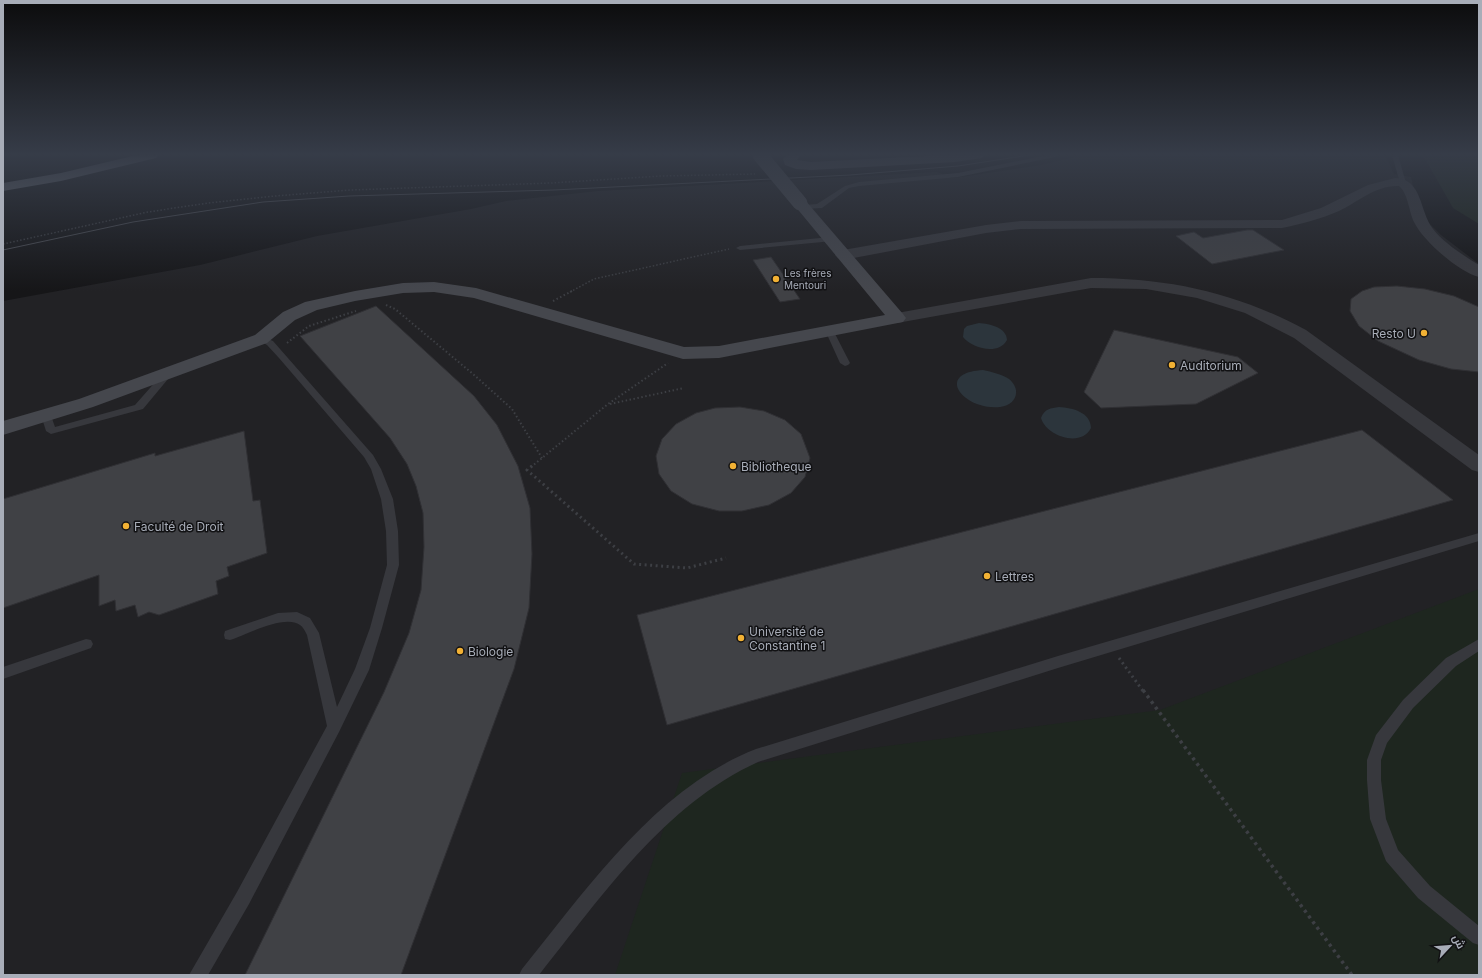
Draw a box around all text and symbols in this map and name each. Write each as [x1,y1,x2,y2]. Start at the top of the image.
place label: Les frères Mentouri [784,267,831,291]
marker: Les frères Mentouri [771,274,781,284]
place label: Resto U [1372,326,1416,341]
marker: Resto U [1419,328,1429,338]
place label: Auditorium [1180,358,1242,373]
marker: Auditorium [1167,360,1177,370]
place label: Bibliotheque [741,459,812,474]
marker: Bibliotheque [728,461,738,471]
place label: Faculté de Droit [134,519,224,534]
marker: Faculté de Droit [121,521,131,531]
place label: Lettres [995,569,1034,584]
marker: Lettres [982,571,992,581]
place label: Université de Constantine 1 [749,624,825,653]
marker: Université de Constantine 1 [736,633,746,643]
place label: Biologie [468,644,513,659]
marker: Biologie [455,646,465,656]
north arrow [1430,926,1470,966]
text: ش [1450,932,1468,951]

